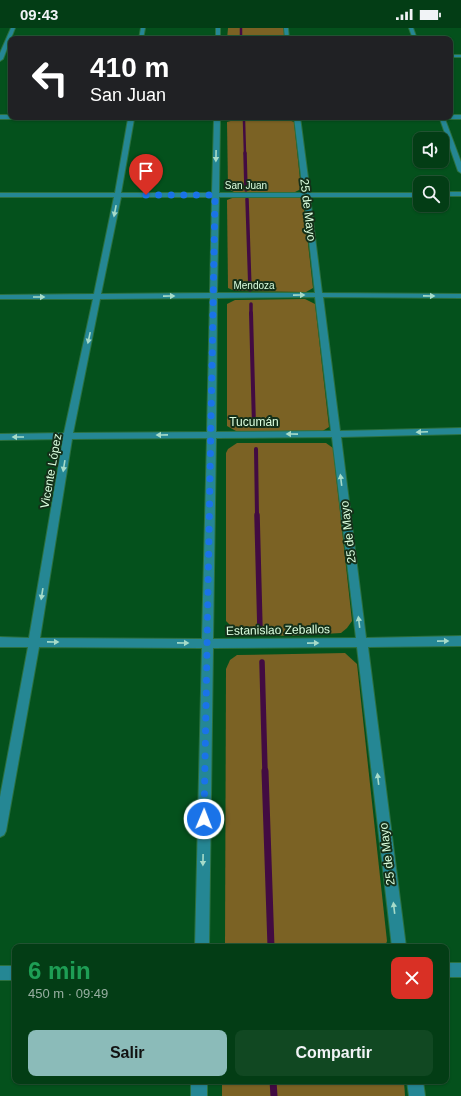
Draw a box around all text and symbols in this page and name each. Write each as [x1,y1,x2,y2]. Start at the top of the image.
text: 09:43 [20,6,58,23]
icon: left [24,52,76,104]
text: 410 m [90,52,169,83]
text: San Juan [90,85,166,105]
map controls [413,132,449,212]
button: sound [413,132,449,168]
one-way arrow [213,150,219,163]
pin [129,154,163,195]
icon: arrive [135,160,157,182]
button: search [413,176,449,212]
street label: 25 de Mayo [297,178,319,242]
street label: San Juan [225,180,267,191]
one-way arrow [111,205,117,217]
street label: Mendoza [233,280,275,291]
one-way arrow [293,292,306,298]
one-way arrow [163,293,176,299]
one-way arrow [423,293,436,299]
one-way arrow [33,294,46,300]
one-way arrow [85,332,91,344]
street label: Tucumán [229,415,279,429]
one-way arrow [415,429,428,435]
one-way arrow [285,431,298,437]
street label: Vicente López [38,432,64,510]
one-way arrow [155,432,168,438]
one-way arrow [11,434,24,440]
one-way arrow [60,459,66,472]
one-way arrow [338,473,344,486]
street label: 25 de Mayo [337,500,359,564]
one-way arrow [39,588,45,600]
one-way arrow [356,616,362,628]
street label: Estanislao Zeballos [226,622,330,638]
one-way arrow [437,638,450,644]
one-way arrow [47,639,60,645]
one-way arrow [177,640,190,646]
one-way arrow [307,640,320,646]
one-way arrow [375,773,381,785]
position arrow [183,798,225,840]
street label: 25 de Mayo [376,822,398,886]
one-way arrow [200,854,206,867]
one-way arrow [391,902,397,914]
text: 6 min [28,957,91,984]
button: close [391,957,433,999]
text: 450 m · 09:49 [28,986,108,1001]
button: Salir [28,1030,227,1076]
button: Compartir [235,1030,433,1076]

